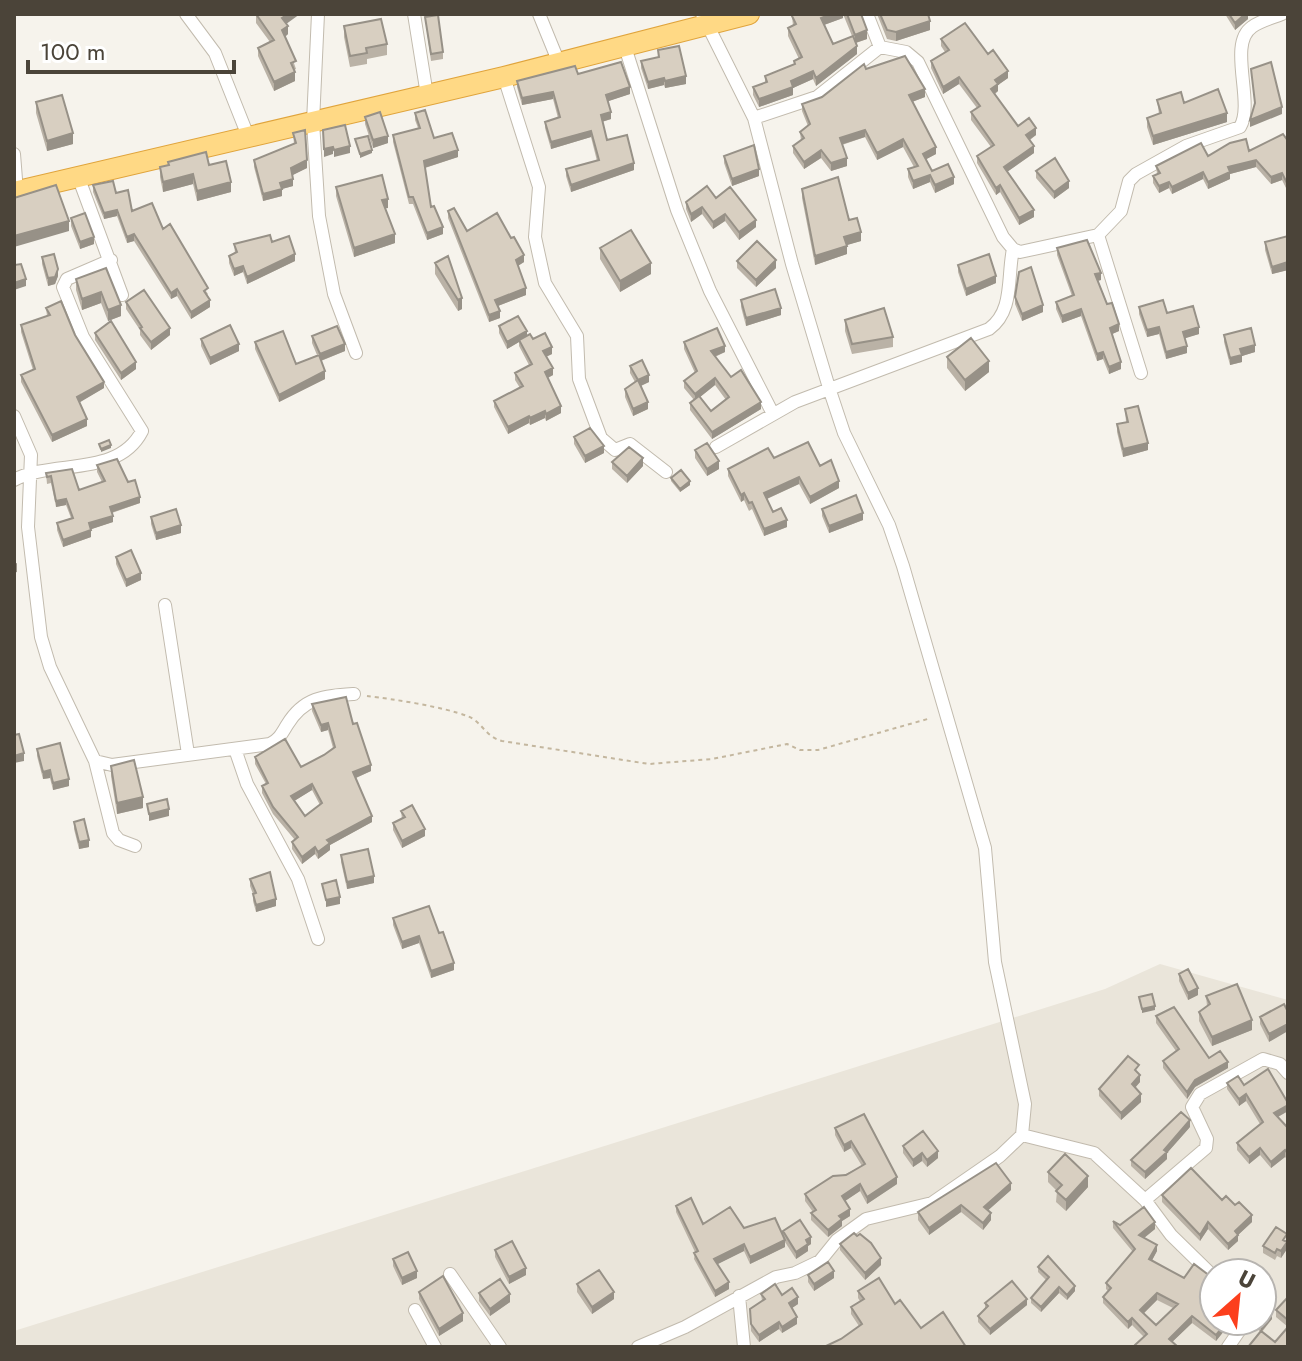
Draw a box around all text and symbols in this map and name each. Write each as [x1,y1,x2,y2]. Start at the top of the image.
scale bar [28,24,234,74]
text: 100 m [40,34,106,69]
north arrow [1198,1257,1278,1337]
text: U [1233,1261,1261,1297]

